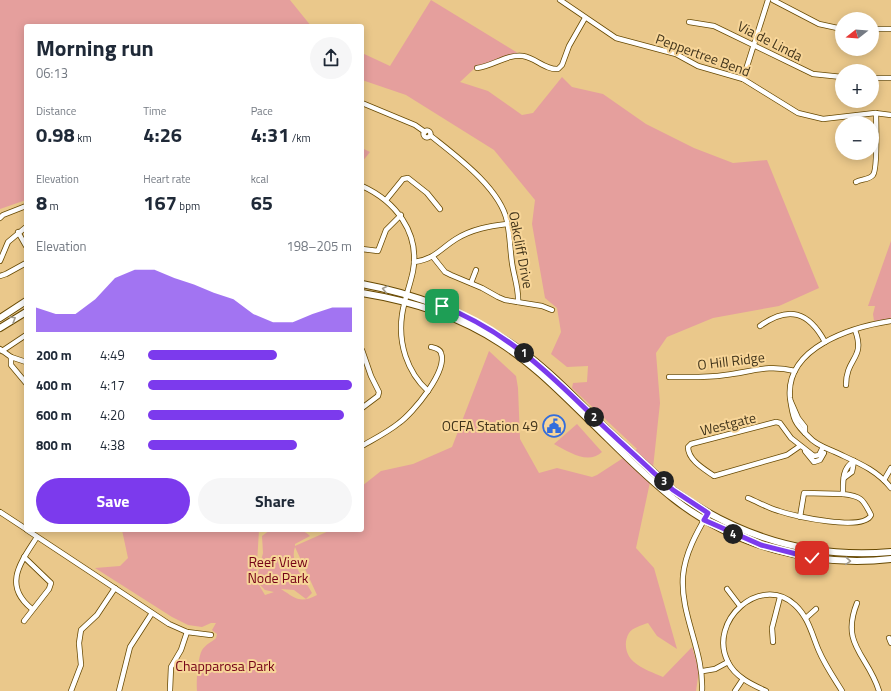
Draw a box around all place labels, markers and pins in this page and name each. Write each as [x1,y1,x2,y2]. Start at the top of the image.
pin [425,289,459,323]
pin: 1 [514,343,534,363]
pin: 2 [584,407,604,427]
public building icon: OCFA Station 49 [541,413,567,439]
place label: OCFA Station 49 [442,415,538,436]
pin: 3 [654,471,674,491]
pin: 4 [723,524,743,544]
pin [795,541,829,575]

